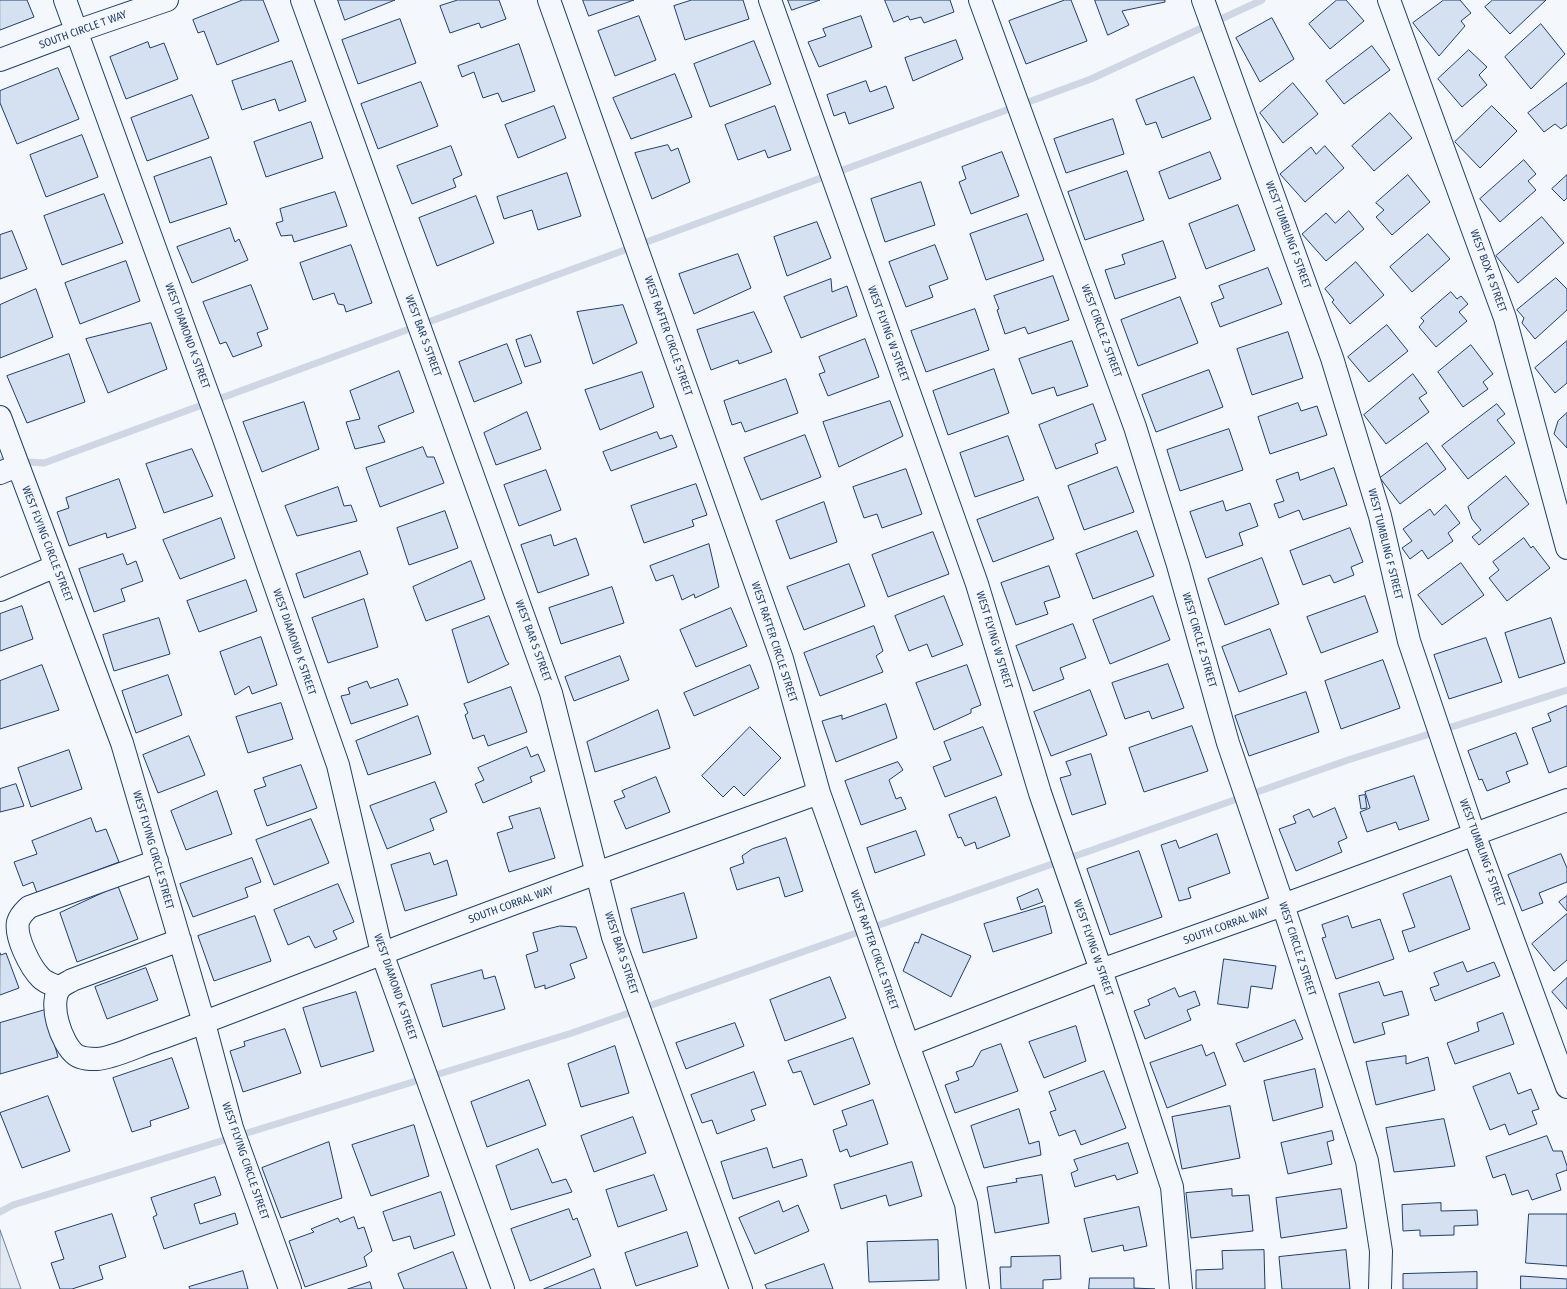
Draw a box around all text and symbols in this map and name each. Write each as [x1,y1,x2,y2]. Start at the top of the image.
street label: SOUTH CIRCLE T WAY [37,8,129,52]
street label: WEST TUMBLING F STREET [1262,179,1314,291]
street label: WEST BOX R STREET [1467,228,1509,314]
street label: WEST RAFTER CIRCLE STREET [641,274,695,398]
street label: WEST DIAMOND K STREET [162,281,212,391]
street label: WEST CIRCLE Z STREET [1078,283,1124,379]
street label: WEST FLYING W STREET [864,284,912,384]
street label: WEST BAR S STREET [402,293,444,379]
street label: WEST FLYING CIRCLE STREET [19,484,75,604]
street label: WEST TUMBLING F STREET [1365,487,1405,601]
street label: WEST RAFTER CIRCLE STREET [748,580,800,704]
street label: WEST DIAMOND K STREET [270,587,318,697]
street label: WEST FLYING W STREET [973,590,1015,690]
street label: WEST CIRCLE Z STREET [1179,591,1219,689]
street label: WEST BAR S STREET [512,598,554,684]
street label: WEST FLYING CIRCLE STREET [130,789,176,911]
street label: WEST TUMBLING F STREET [1456,797,1508,909]
street label: SOUTH CORRAL WAY [467,883,555,927]
street label: WEST RAFTER CIRCLE STREET [847,888,901,1012]
street label: WEST FLYING W STREET [1070,898,1116,998]
street label: WEST CIRCLE Z STREET [1276,900,1318,998]
street label: SOUTH CORRAL WAY [1182,904,1270,948]
street label: WEST BAR S STREET [601,910,641,996]
street label: WEST DIAMOND K STREET [371,932,419,1042]
street label: WEST FLYING CIRCLE STREET [219,1101,271,1221]

